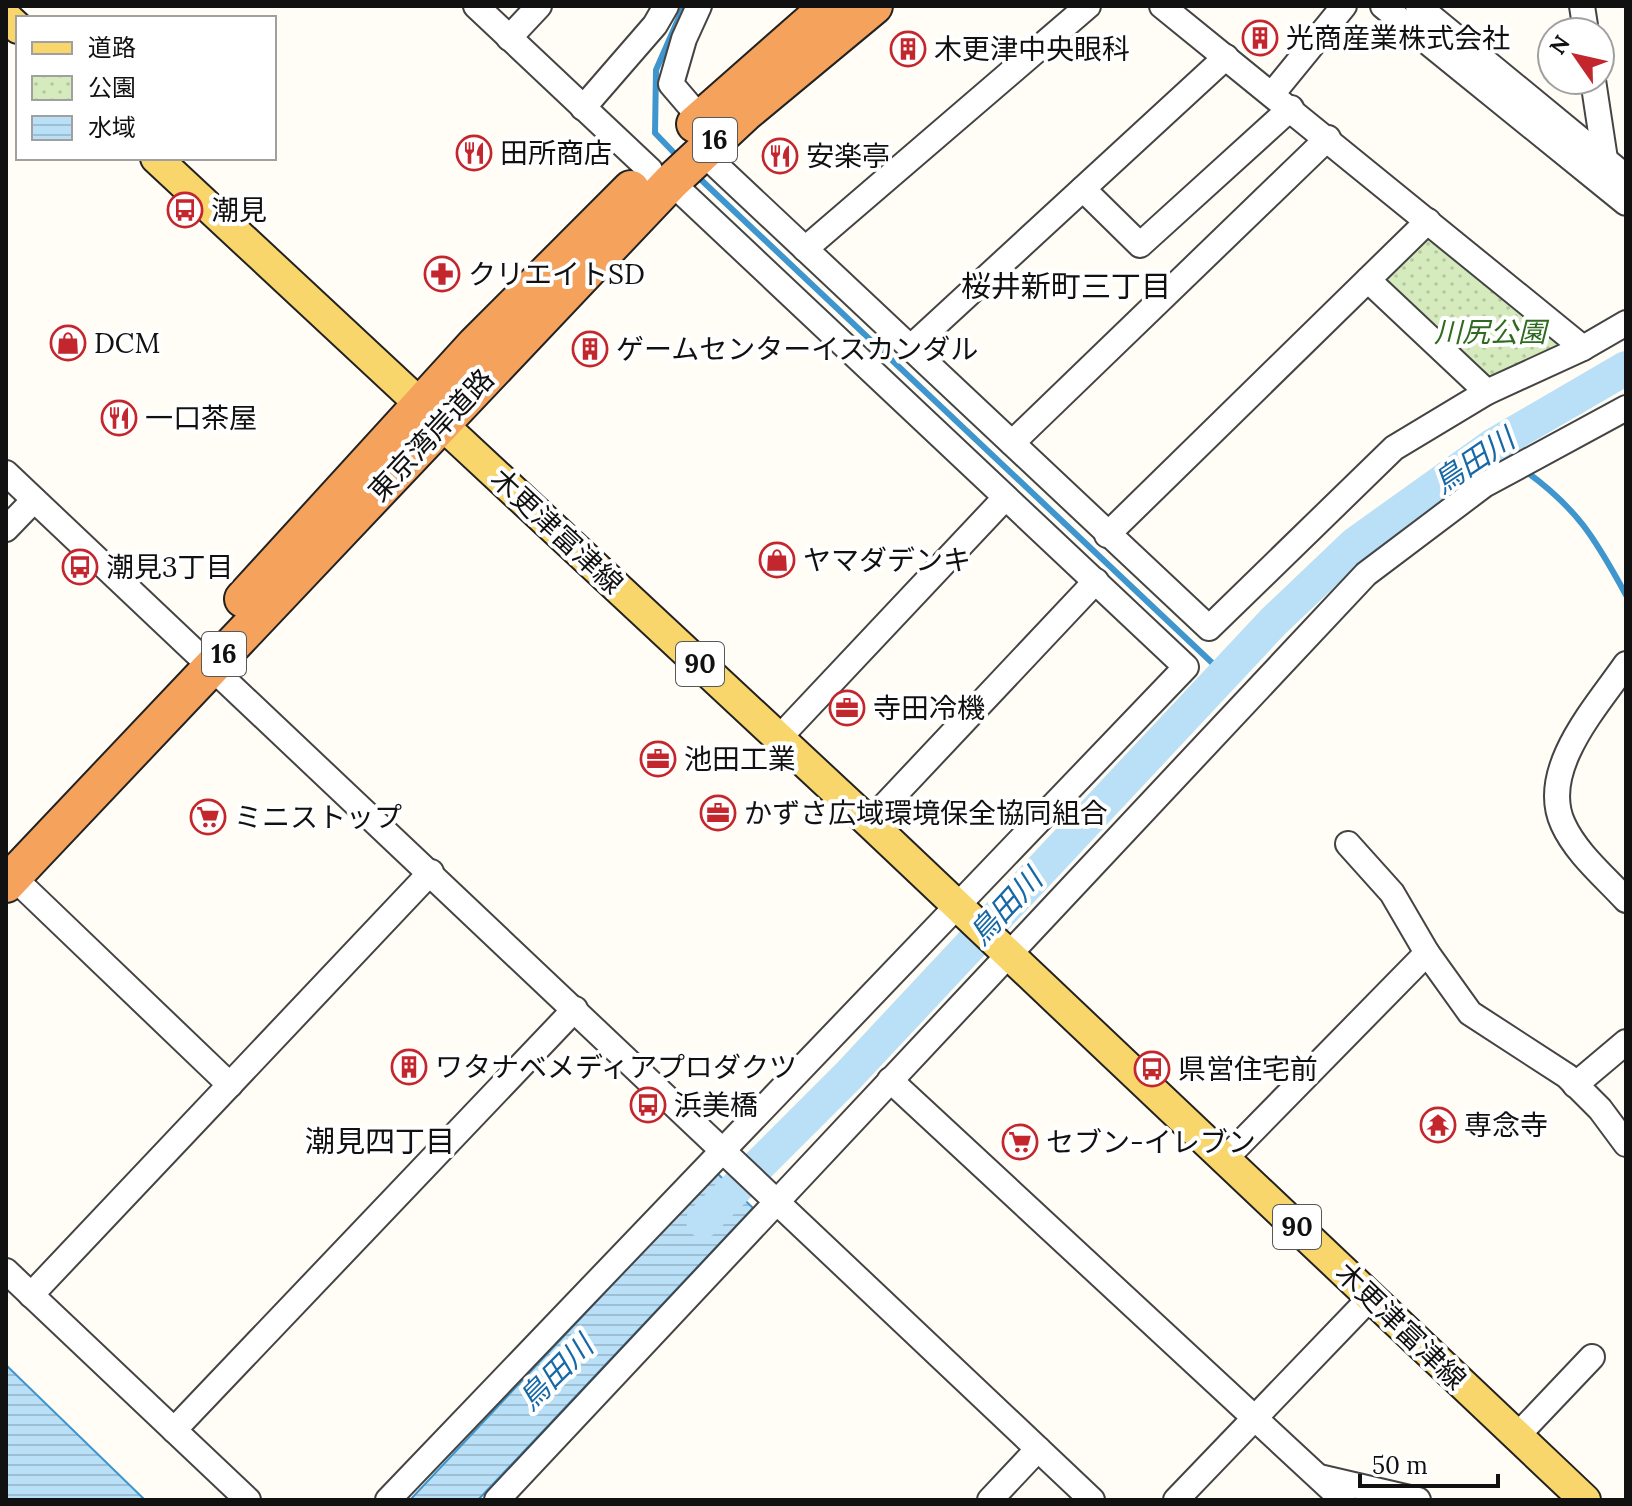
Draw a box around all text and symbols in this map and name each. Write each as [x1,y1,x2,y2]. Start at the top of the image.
legend [16,16,276,160]
north arrow [1536,16,1616,96]
building icon: 光商産業株式会社 [1241,19,1279,57]
place label: 光商産業株式会社 [1286,20,1510,56]
building icon: 木更津中央眼科 [889,30,927,68]
text: N [1543,30,1576,60]
place label: 木更津中央眼科 [934,31,1130,67]
text: 道路 [88,32,136,63]
text: 公園 [88,72,136,103]
text: 水域 [88,112,136,143]
road number: 16 [693,118,737,162]
restaurant icon: 田所商店 [455,134,493,172]
place label: 田所商店 [500,135,612,171]
restaurant icon: 安楽亭 [761,137,799,175]
place label: 安楽亭 [806,138,890,174]
bus stop icon: 潮見 [166,191,204,229]
place label: 潮見 [211,192,267,228]
pharmacy icon: クリエイトSD [423,255,461,293]
place label: クリエイトSD [468,256,645,292]
district label: 桜井新町三丁目 [961,267,1171,305]
park label: 川尻公園 [1434,314,1550,350]
shop icon: DCM [49,324,87,362]
place label: DCM [94,325,160,361]
building icon: ゲームセンターイスカンダル [571,330,609,368]
place label: ゲームセンターイスカンダル [616,331,978,367]
street label: 東京湾岸道路 [361,361,501,509]
restaurant icon: 一口茶屋 [100,399,138,437]
place label: 一口茶屋 [145,400,257,436]
water label: 鳥田川 [1426,418,1524,501]
street label: 木更津富津線 [483,461,631,601]
shop icon: ヤマダデンキ [758,541,796,579]
place label: ヤマダデンキ [803,542,971,578]
bus stop icon: 潮見3丁目 [61,548,99,586]
place label: 潮見3丁目 [106,549,234,585]
road number: 16 [202,632,246,676]
road number: 90 [676,642,724,686]
office icon: 寺田冷機 [828,689,866,727]
place label: 寺田冷機 [873,690,985,726]
office icon: 池田工業 [639,740,677,778]
place label: 池田工業 [684,741,796,777]
office icon: かずさ広域環境保全協同組合 [699,794,737,832]
place label: かずさ広域環境保全協同組合 [744,795,1108,831]
supermarket icon: ミニストップ [189,798,227,836]
place label: ミニストップ [234,799,402,835]
water label: 鳥田川 [961,858,1052,952]
building icon: ワタナベメディアプロダクツ [390,1048,428,1086]
place label: ワタナベメディアプロダクツ [435,1049,797,1085]
bus stop icon: 県営住宅前 [1133,1050,1171,1088]
place label: 県営住宅前 [1178,1051,1318,1087]
bus stop icon: 浜美橋 [629,1086,667,1124]
place label: 浜美橋 [674,1087,758,1123]
temple icon: 専念寺 [1419,1106,1457,1144]
place label: 専念寺 [1464,1107,1548,1143]
district label: 潮見四丁目 [305,1122,455,1160]
supermarket icon: セブン-イレブン [1001,1123,1039,1161]
place label: セブン-イレブン [1046,1124,1256,1160]
road number: 90 [1273,1205,1321,1249]
street label: 木更津富津線 [1328,1255,1474,1397]
water label: 鳥田川 [510,1325,603,1418]
scale bar [1360,1438,1498,1488]
text: 50 m [1372,1450,1428,1481]

